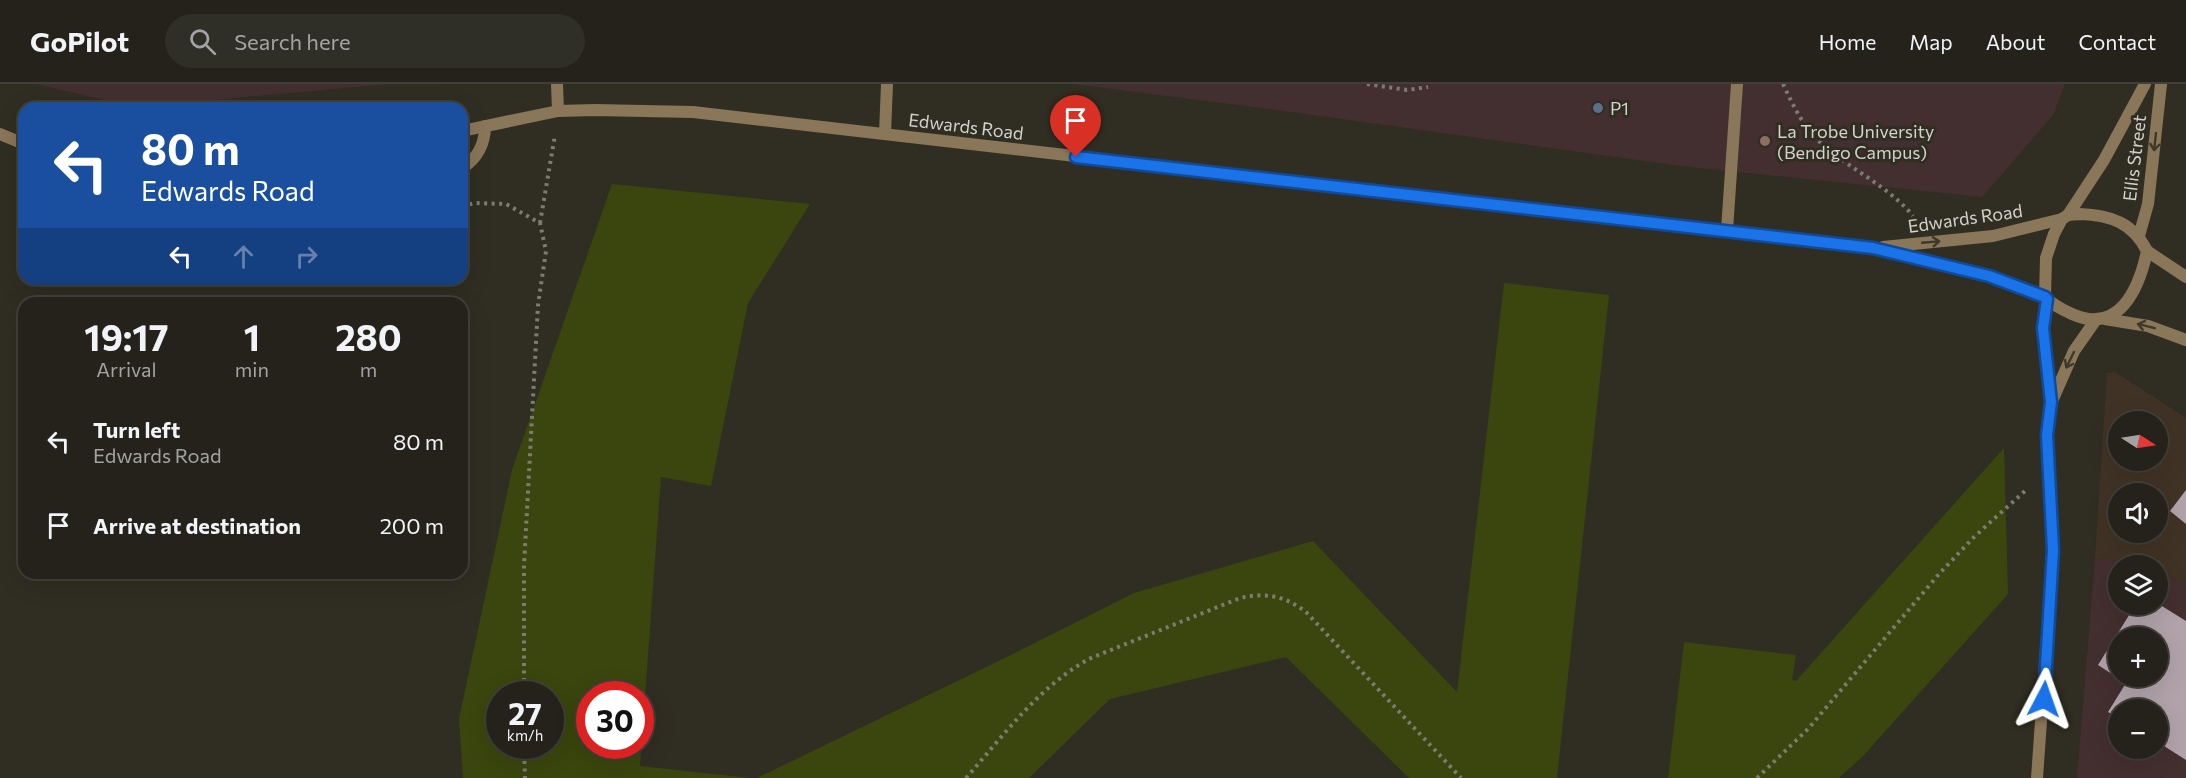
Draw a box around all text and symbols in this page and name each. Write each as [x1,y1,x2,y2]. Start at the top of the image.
search box [165,14,585,68]
text: GoPilot [30,24,129,58]
icon: search [186,25,219,58]
text: Search here [234,28,351,55]
text: Home [1819,29,1876,54]
text: Map [1909,29,1953,54]
text: About [1986,29,2045,54]
text: Contact [2078,29,2156,54]
pin [1050,95,1101,157]
place label: P1 [1610,97,1629,119]
marker: P1 [1591,101,1605,115]
icon: arrive [1059,104,1092,137]
street label: Edwards Road [907,108,1025,144]
street label: Ellis Street [2118,113,2150,203]
place label: La Trobe University (Bendigo Campus) [1777,120,1934,163]
text: 80 m [141,122,240,174]
icon: left [42,126,120,204]
one-way arrow [2149,132,2160,152]
marker: La Trobe University (Bendigo Campus) [1758,134,1772,148]
text: Edwards Road [141,174,315,207]
street label: Edwards Road [1906,199,2024,237]
one-way arrow [1921,236,1940,247]
icon: left [164,240,197,273]
icon: ahead [227,240,260,273]
icon: right [290,240,323,273]
text: 19:17 [84,314,168,358]
text: 1 [244,314,260,358]
text: 280 [335,314,402,358]
one-way arrow [2137,320,2156,332]
one-way arrow [2064,350,2076,368]
text: Arrival [96,357,157,381]
text: min [235,357,269,381]
text: m [360,357,377,381]
north arrow [2108,411,2168,471]
map controls [2108,411,2168,759]
text: Turn left [93,416,180,443]
icon: left [42,425,75,458]
text: 80 m [393,428,444,455]
text: Edwards Road [93,443,222,467]
button: sound [2108,483,2168,543]
icon: arrive [42,509,75,542]
text: Arrive at destination [93,512,301,539]
text: 200 m [380,512,444,539]
button: layers [2108,555,2168,615]
button: + [2108,627,2168,687]
position arrow [2012,667,2076,731]
speed limit sign: 30 [576,681,654,759]
text: 27 [508,694,542,731]
button: − [2108,699,2168,759]
text: km/h [507,726,543,744]

